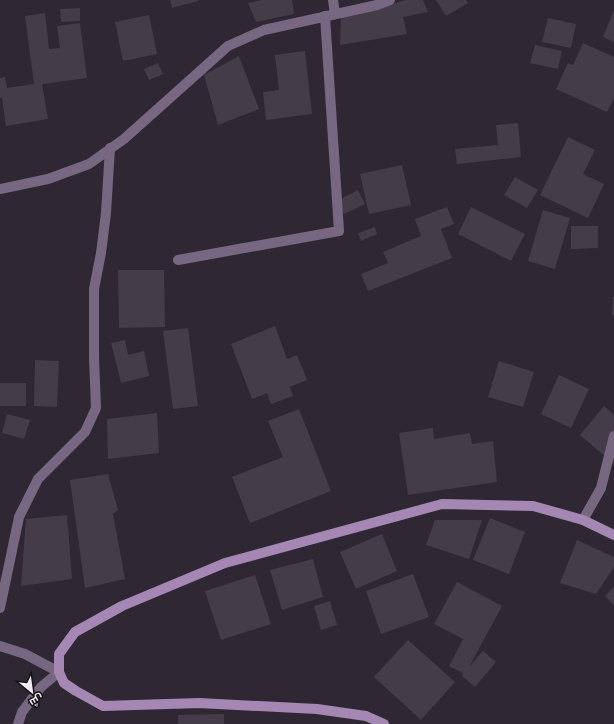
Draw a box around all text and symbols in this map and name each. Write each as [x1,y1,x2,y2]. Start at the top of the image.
north arrow [12,672,52,712]
text: ش [27,691,46,709]

